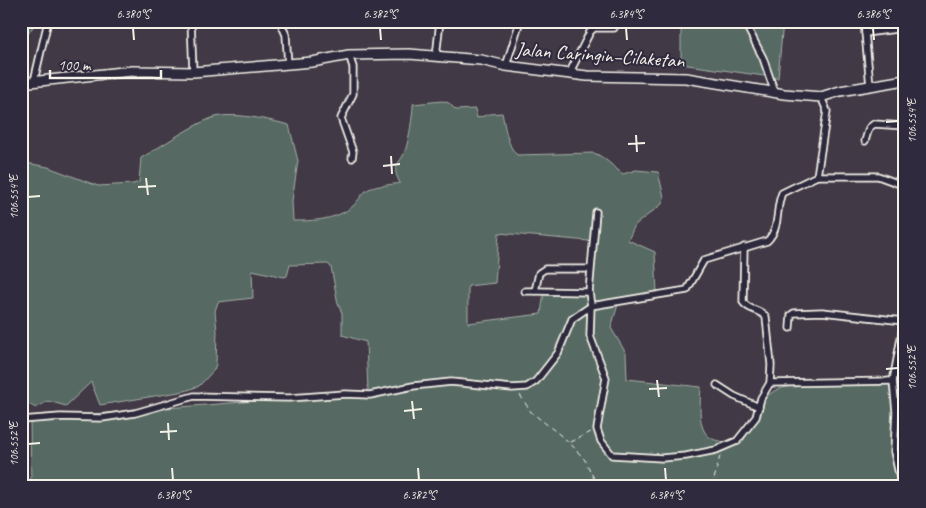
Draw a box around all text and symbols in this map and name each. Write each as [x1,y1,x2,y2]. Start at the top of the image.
text: 6.380°S [116,6,152,22]
text: 6.382°S [363,6,399,22]
text: 6.384°S [609,6,645,22]
text: 6.386°S [856,6,892,22]
street label: Jalan Caringin–Cilaketan [514,37,686,73]
scale bar [50,48,161,80]
text: 100 m [58,56,92,75]
text: 106.554°E [904,97,920,143]
text: 106.554°E [6,173,22,219]
text: 106.552°E [904,344,920,390]
text: 106.552°E [6,420,22,466]
text: 6.380°S [156,487,192,503]
text: 6.382°S [402,487,438,503]
text: 6.384°S [649,487,685,503]

